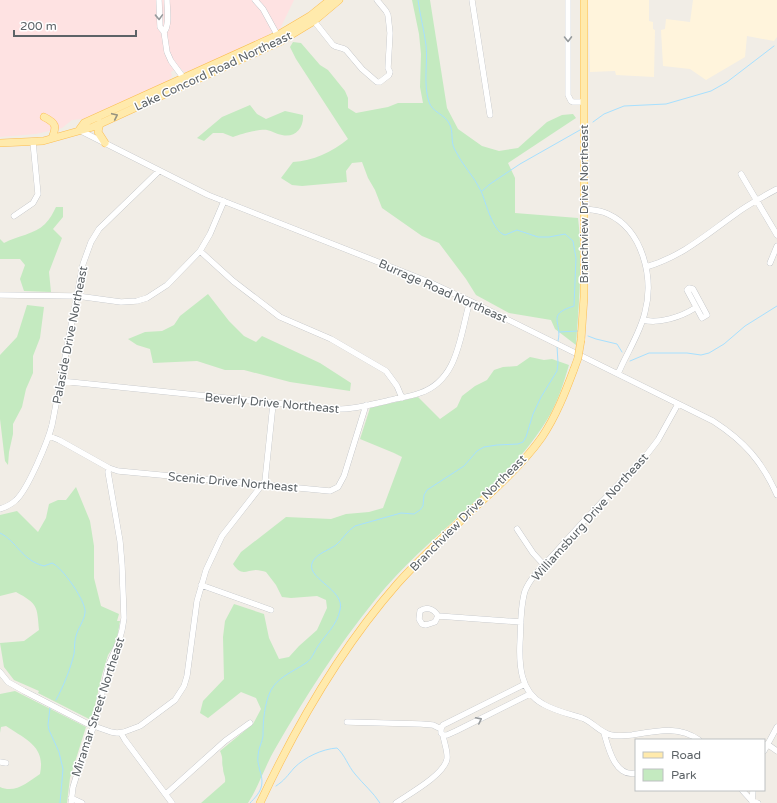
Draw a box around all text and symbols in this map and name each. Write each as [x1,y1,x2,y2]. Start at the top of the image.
scale bar [14,12,136,38]
one-way arrow [155,14,163,20]
text: 200 m [20,19,57,33]
street label: Lake Concord Road Northeast [132,28,294,114]
one-way arrow [564,36,573,42]
one-way arrow [111,113,118,121]
street label: Branchview Drive Northeast [577,124,591,283]
street label: Burrage Road Northeast [377,256,510,326]
street label: Palaside Drive Northeast [50,264,90,405]
street label: Beverly Drive Northeast [204,390,340,416]
street label: Williamsburg Drive Northeast [529,450,651,584]
street label: Branchview Drive Northeast [407,452,529,574]
street label: Scenic Drive Northeast [168,469,299,495]
street label: Miramar Street Northeast [69,635,127,778]
one-way arrow [475,717,482,725]
legend [635,739,765,791]
text: Road [671,748,701,762]
text: Park [671,768,697,782]

